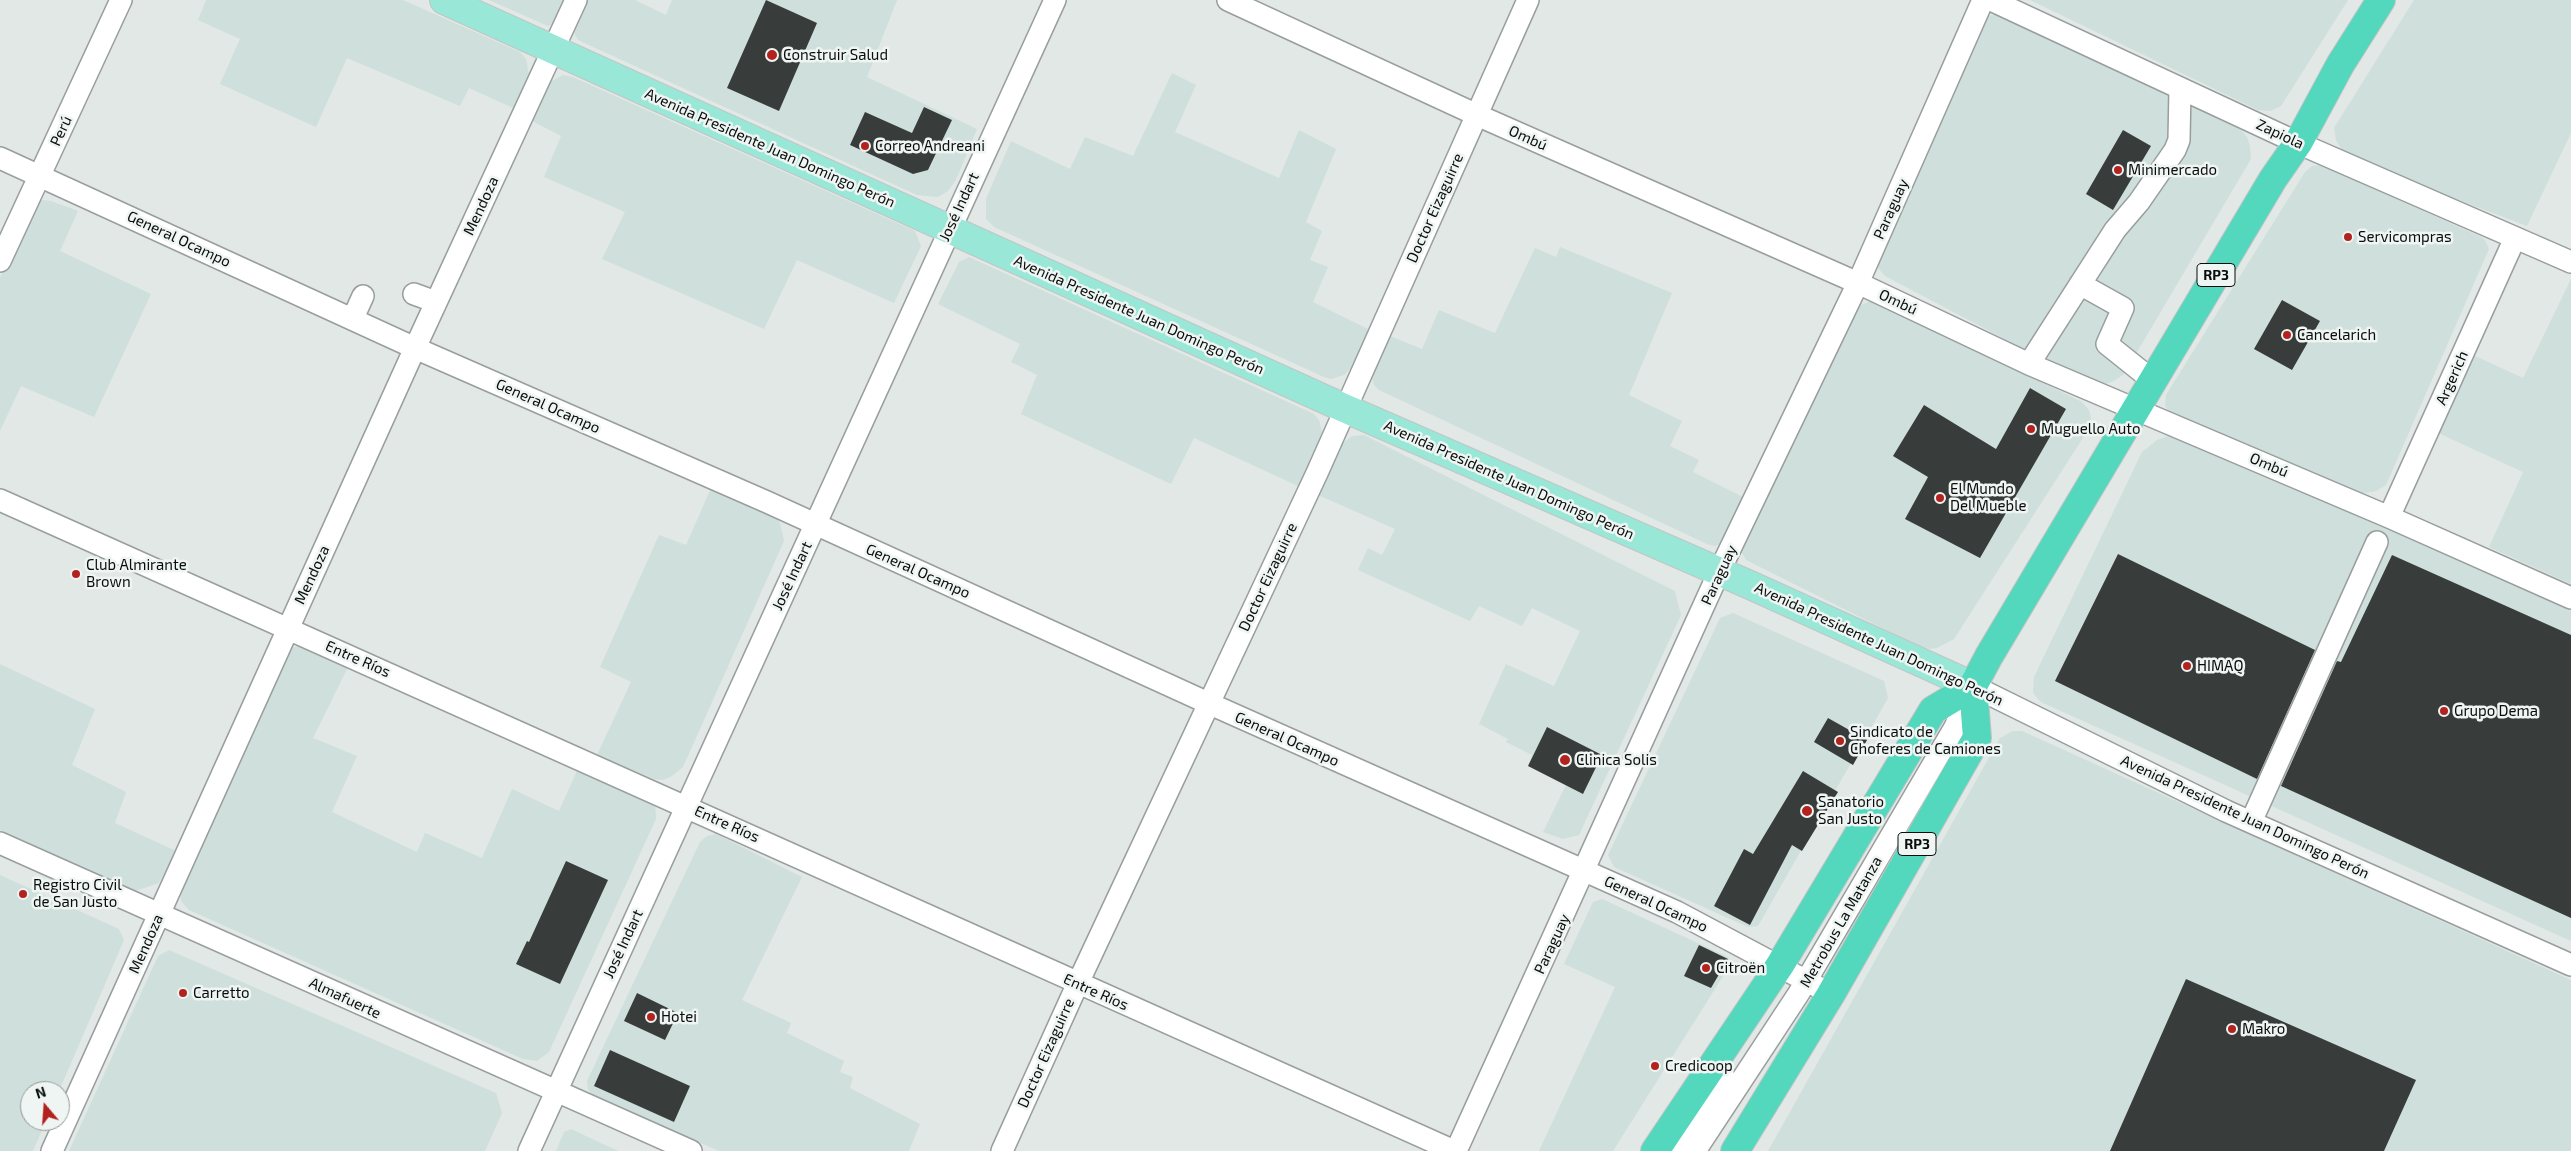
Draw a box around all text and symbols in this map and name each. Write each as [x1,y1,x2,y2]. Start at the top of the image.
place label: Construir Salud [783,46,888,64]
marker: Construir Salud [765,48,779,62]
street label: Avenida Presidente Juan Domingo Perón [642,84,898,212]
street label: Perú [46,113,76,149]
street label: Zapiola [2253,115,2307,153]
street label: Ombú [1506,122,1550,154]
place label: Correo Andreani [875,137,985,155]
marker: Correo Andreani [859,140,871,152]
street label: Doctor Eizaguirre [1403,150,1467,266]
place label: Minimercado [2128,161,2217,179]
marker: Minimercado [2112,164,2124,176]
street label: José Indart [935,170,983,244]
street label: Mendoza [460,174,502,238]
street label: Paraguay [1870,176,1912,242]
street label: General Ocampo [124,207,234,271]
place label: Servicompras [2358,228,2452,246]
marker: Servicompras [2342,231,2354,243]
street label: Avenida Presidente Juan Domingo Perón [1011,251,1267,379]
road number: RP3 [2197,264,2235,286]
street label: Ombú [1876,285,1920,319]
place label: Cancelarich [2297,326,2376,344]
marker: Cancelarich [2281,329,2293,341]
street label: Argerich [2432,348,2472,408]
street label: General Ocampo [493,375,603,437]
street label: Avenida Presidente Juan Domingo Perón [1381,416,1637,544]
place label: Muguello Auto [2041,420,2141,438]
marker: Muguello Auto [2025,423,2037,435]
street label: Ombú [2247,449,2291,481]
place label: El Mundo Del Mueble [1950,480,2027,515]
marker: El Mundo Del Mueble [1934,492,1946,504]
street label: Doctor Eizaguirre [1235,520,1301,634]
street label: José Indart [768,539,816,613]
street label: General Ocampo [863,540,973,602]
street label: Paraguay [1697,542,1741,608]
street label: Mendoza [291,543,333,607]
place label: Club Almirante Brown [86,556,187,591]
marker: Club Almirante Brown [70,568,82,580]
street label: Avenida Presidente Juan Domingo Perón [1752,578,2006,710]
street label: Entre Ríos [323,637,393,681]
place label: HIMAQ [2197,657,2243,675]
marker: HIMAQ [2181,660,2193,672]
place label: Grupo Dema [2454,702,2538,720]
marker: Grupo Dema [2438,705,2450,717]
street label: General Ocampo [1232,708,1342,770]
place label: Sindicato de Choferes de Camiones [1850,723,2001,758]
marker: Sindicato de Choferes de Camiones [1834,735,1846,747]
place label: Clinica Solis [1576,751,1657,769]
street label: Avenida Presidente Juan Domingo Perón [2118,751,2372,883]
marker: Clinica Solis [1558,753,1572,767]
place label: Sanatorio San Justo [1818,793,1884,828]
street label: Entre Ríos [692,802,762,846]
marker: Sanatorio San Justo [1800,804,1814,818]
road number: RP3 [1898,832,1936,856]
street label: Metrobus La Matanza [1796,853,1886,991]
street label: General Ocampo [1601,872,1711,936]
place label: Registro Civil de San Justo [33,876,122,911]
marker: Registro Civil de San Justo [17,888,29,900]
street label: José Indart [599,907,647,981]
street label: Paraguay [1530,911,1574,977]
street label: Mendoza [125,912,167,976]
place label: Citroën [1716,959,1765,977]
marker: Citroën [1700,962,1712,974]
street label: Entre Ríos [1061,970,1131,1014]
street label: Almafuerte [306,974,384,1022]
place label: Carretto [193,984,250,1002]
marker: Carretto [177,987,189,999]
street label: Doctor Eizaguirre [1014,995,1078,1111]
place label: Hotei [661,1008,697,1026]
marker: Hotei [645,1011,657,1023]
place label: Makro [2242,1020,2285,1038]
marker: Makro [2226,1023,2238,1035]
place label: Credicoop [1665,1057,1733,1075]
marker: Credicoop [1649,1060,1661,1072]
north arrow [20,1081,70,1131]
text: N [33,1083,48,1102]

